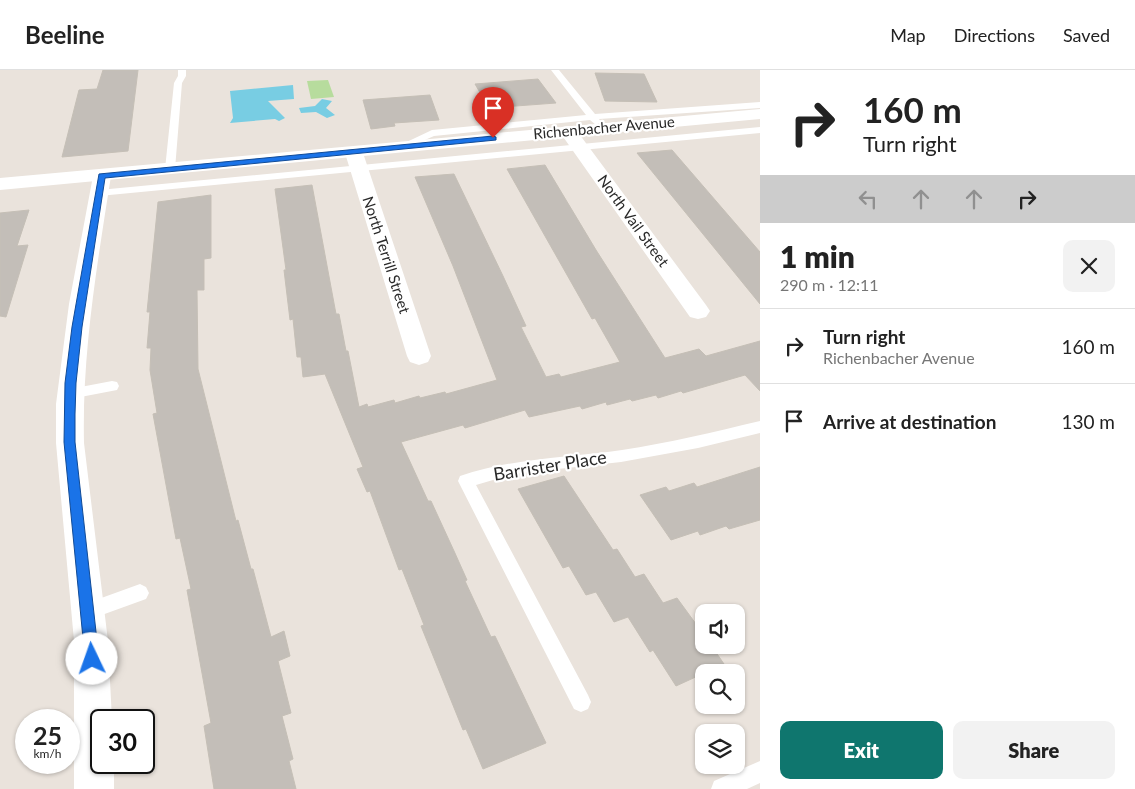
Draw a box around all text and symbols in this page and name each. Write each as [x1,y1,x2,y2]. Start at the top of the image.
text: Beeline [25,20,105,49]
text: Map [890,24,926,46]
text: Directions [954,24,1035,46]
text: Saved [1063,24,1110,46]
pin [472,87,514,138]
text: 160 m [863,88,962,130]
icon: right [780,90,845,155]
icon: arrive [479,94,507,122]
street label: Richenbacher Avenue [532,112,676,142]
text: Turn right [863,130,957,157]
street label: North Vail Street [594,171,674,270]
icon: left [854,185,882,213]
icon: ahead [907,185,935,213]
icon: ahead [960,185,988,213]
icon: right [1013,185,1041,213]
street label: North Terrill Street [360,194,415,316]
text: 1 min [780,238,855,274]
button: close [1063,240,1115,292]
text: 290 m · 12:11 [780,275,879,294]
text: Turn right [823,325,905,348]
icon: right [780,332,808,360]
text: 160 m [1061,335,1115,358]
text: Richenbacher Avenue [823,348,975,367]
icon: arrive [780,407,808,435]
text: Arrive at destination [823,410,996,433]
text: 130 m [1061,410,1115,433]
street label: Barrister Place [492,445,608,485]
map controls [695,604,745,774]
button: sound [695,604,745,654]
position arrow [65,632,117,684]
button: search [695,664,745,714]
speed limit sign: 30 [90,709,155,774]
text: 25 [33,720,62,750]
button: Exit [780,721,943,779]
button: Share [953,721,1115,779]
button: layers [695,724,745,774]
text: km/h [33,746,62,761]

